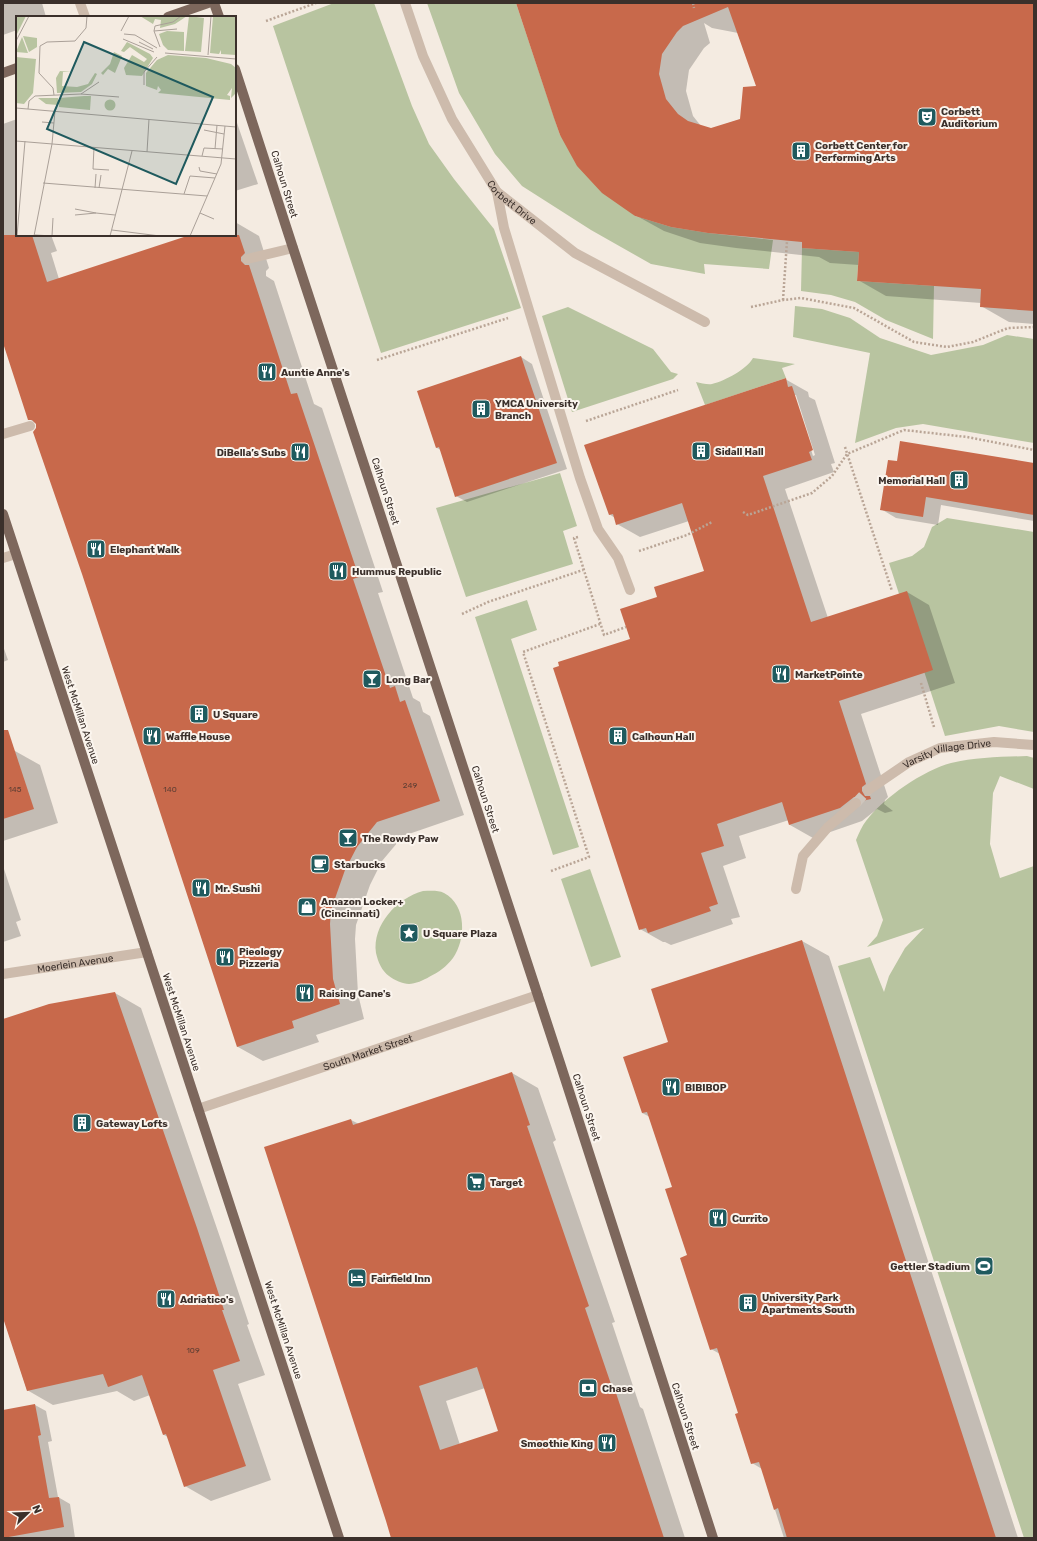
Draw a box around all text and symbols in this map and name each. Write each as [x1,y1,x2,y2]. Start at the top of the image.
inset map [16,16,236,236]
theatre icon: Corbett Auditorium [916,106,938,128]
place label: Corbett Auditorium [941,106,997,130]
building icon: Corbett Center for Performing Arts [790,140,812,162]
place label: Corbett Center for Performing Arts [815,140,908,164]
street label: Calhoun Street [268,149,300,220]
street label: Corbett Drive [484,178,539,228]
restaurant icon: Auntie Anne's [256,361,278,383]
place label: Auntie Anne's [281,367,350,379]
building icon: YMCA University Branch [470,398,492,420]
place label: YMCA University Branch [495,398,578,422]
building icon: Sidall Hall [690,440,712,462]
restaurant icon: DiBella’s Subs [289,441,311,463]
place label: Sidall Hall [715,446,764,458]
place label: DiBella’s Subs [217,447,286,459]
street label: Calhoun Street [369,456,402,526]
building icon: Memorial Hall [948,469,970,491]
place label: Memorial Hall [878,475,945,487]
restaurant icon: Elephant Walk [85,538,107,560]
place label: Elephant Walk [110,544,180,556]
restaurant icon: Hummus Republic [327,560,349,582]
place label: Hummus Republic [352,566,442,578]
restaurant icon: MarketPointe [770,663,792,685]
street label: West McMillan Avenue [59,665,102,766]
bar icon: Long Bar [361,668,383,690]
place label: MarketPointe [795,669,863,681]
place label: Long Bar [386,674,431,686]
building icon: U Square [188,703,210,725]
place label: U Square [213,709,258,721]
restaurant icon: Waffle House [141,725,163,747]
building icon: Calhoun Hall [607,725,629,747]
place label: Waffle House [166,731,230,743]
place label: Calhoun Hall [632,731,695,743]
street label: Varsity Village Drive [901,737,992,771]
street label: Calhoun Street [469,764,502,834]
house number: 249 [403,781,417,790]
house number: 145 [8,785,22,794]
house number: 140 [163,785,177,794]
bar icon: The Rowdy Paw [337,827,359,849]
place label: The Rowdy Paw [362,833,439,845]
cafe icon: Starbucks [309,853,331,875]
place label: Starbucks [334,859,386,871]
restaurant icon: Mr. Sushi [190,877,212,899]
place label: Mr. Sushi [215,883,260,895]
shop icon: Amazon Locker+ (Cincinnati) [296,896,318,918]
place label: Amazon Locker+ (Cincinnati) [321,896,403,920]
place icon: U Square Plaza [398,922,420,944]
place label: U Square Plaza [423,928,497,940]
restaurant icon: Pieology Pizzeria [214,946,236,968]
place label: Pieology Pizzeria [239,946,282,970]
street label: Moerlein Avenue [36,952,115,976]
street label: West McMillan Avenue [160,972,203,1073]
restaurant icon: Raising Cane's [294,982,316,1004]
place label: Raising Cane's [319,988,391,1000]
street label: South Market Street [322,1032,414,1074]
street label: Calhoun Street [570,1072,603,1142]
restaurant icon: BIBIBOP [660,1076,682,1098]
place label: BIBIBOP [685,1082,727,1094]
building icon: Gateway Lofts [71,1112,93,1134]
place label: Gateway Lofts [96,1118,168,1130]
supermarket icon: Target [465,1171,487,1193]
place label: Target [490,1177,523,1189]
restaurant icon: Currito [707,1207,729,1229]
place label: Currito [732,1213,768,1225]
sports icon: Gettler Stadium [973,1255,995,1277]
place label: Gettler Stadium [890,1261,970,1273]
hotel icon: Fairfield Inn [346,1267,368,1289]
place label: Fairfield Inn [371,1273,430,1285]
street label: West McMillan Avenue [262,1280,305,1381]
restaurant icon: Adriatico's [155,1288,177,1310]
building icon: University Park Apartments South [737,1292,759,1314]
place label: University Park Apartments South [762,1292,855,1316]
place label: Adriatico's [180,1294,234,1306]
house number: 109 [186,1346,200,1355]
bank icon: Chase [577,1377,599,1399]
street label: Calhoun Street [669,1381,702,1451]
place label: Chase [602,1383,633,1395]
restaurant icon: Smoothie King [596,1432,618,1454]
place label: Smoothie King [521,1438,593,1450]
north arrow [8,1493,48,1533]
text: N [29,1503,44,1516]

